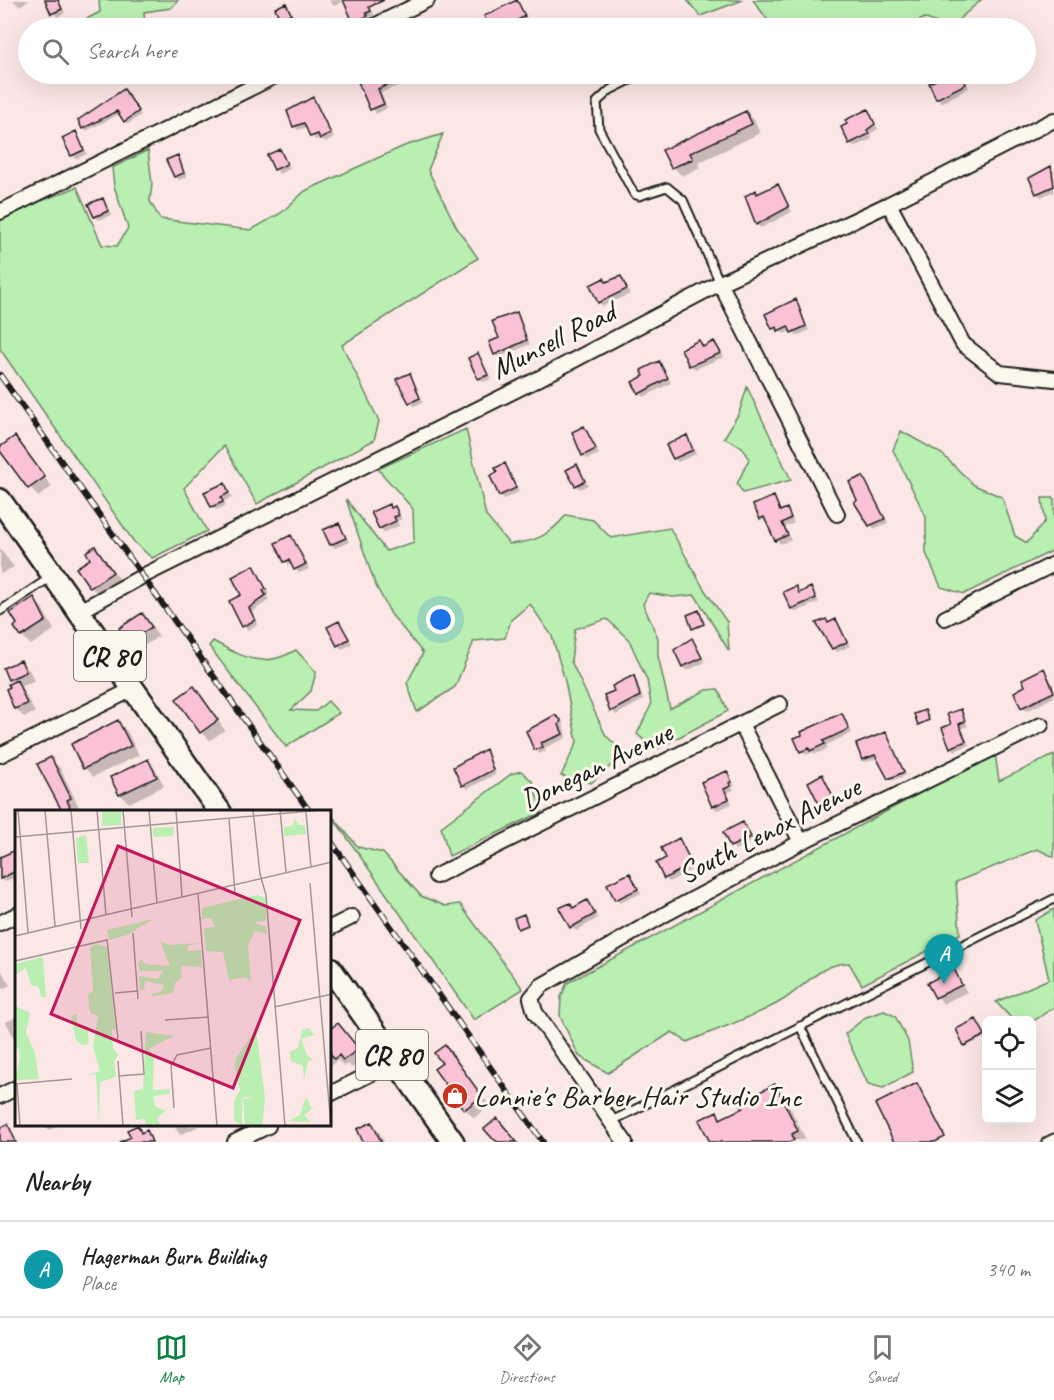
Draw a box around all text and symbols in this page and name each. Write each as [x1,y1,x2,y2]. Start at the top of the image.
search box [18,18,1036,84]
icon: search [39,35,72,68]
text: Search here [87,37,177,65]
street label: Munsell Road [484,291,625,387]
your location [426,605,455,634]
road number: CR 80 [74,631,146,681]
street label: Donegan Avenue [514,712,680,819]
street label: South Lenox Avenue [671,767,869,892]
inset map [15,810,332,1127]
pin: A [924,934,964,984]
map controls [982,1016,1036,1124]
button: locate [982,1016,1036,1070]
road number: CR 80 [356,1030,428,1080]
button: layers [982,1070,1036,1124]
place label: Lonnie's Barber Hair Studio Inc [474,1077,802,1115]
shop icon: Lonnie's Barber Hair Studio Inc [440,1081,470,1111]
text: Nearby [24,1165,89,1198]
text: Hagerman Burn Building [81,1243,266,1271]
text: A [38,1257,49,1282]
text: 340 m [987,1257,1030,1282]
text: Place [81,1271,116,1296]
tab: Map [155,1331,188,1387]
tab: Directions [499,1331,555,1387]
tab: Saved [866,1331,899,1387]

